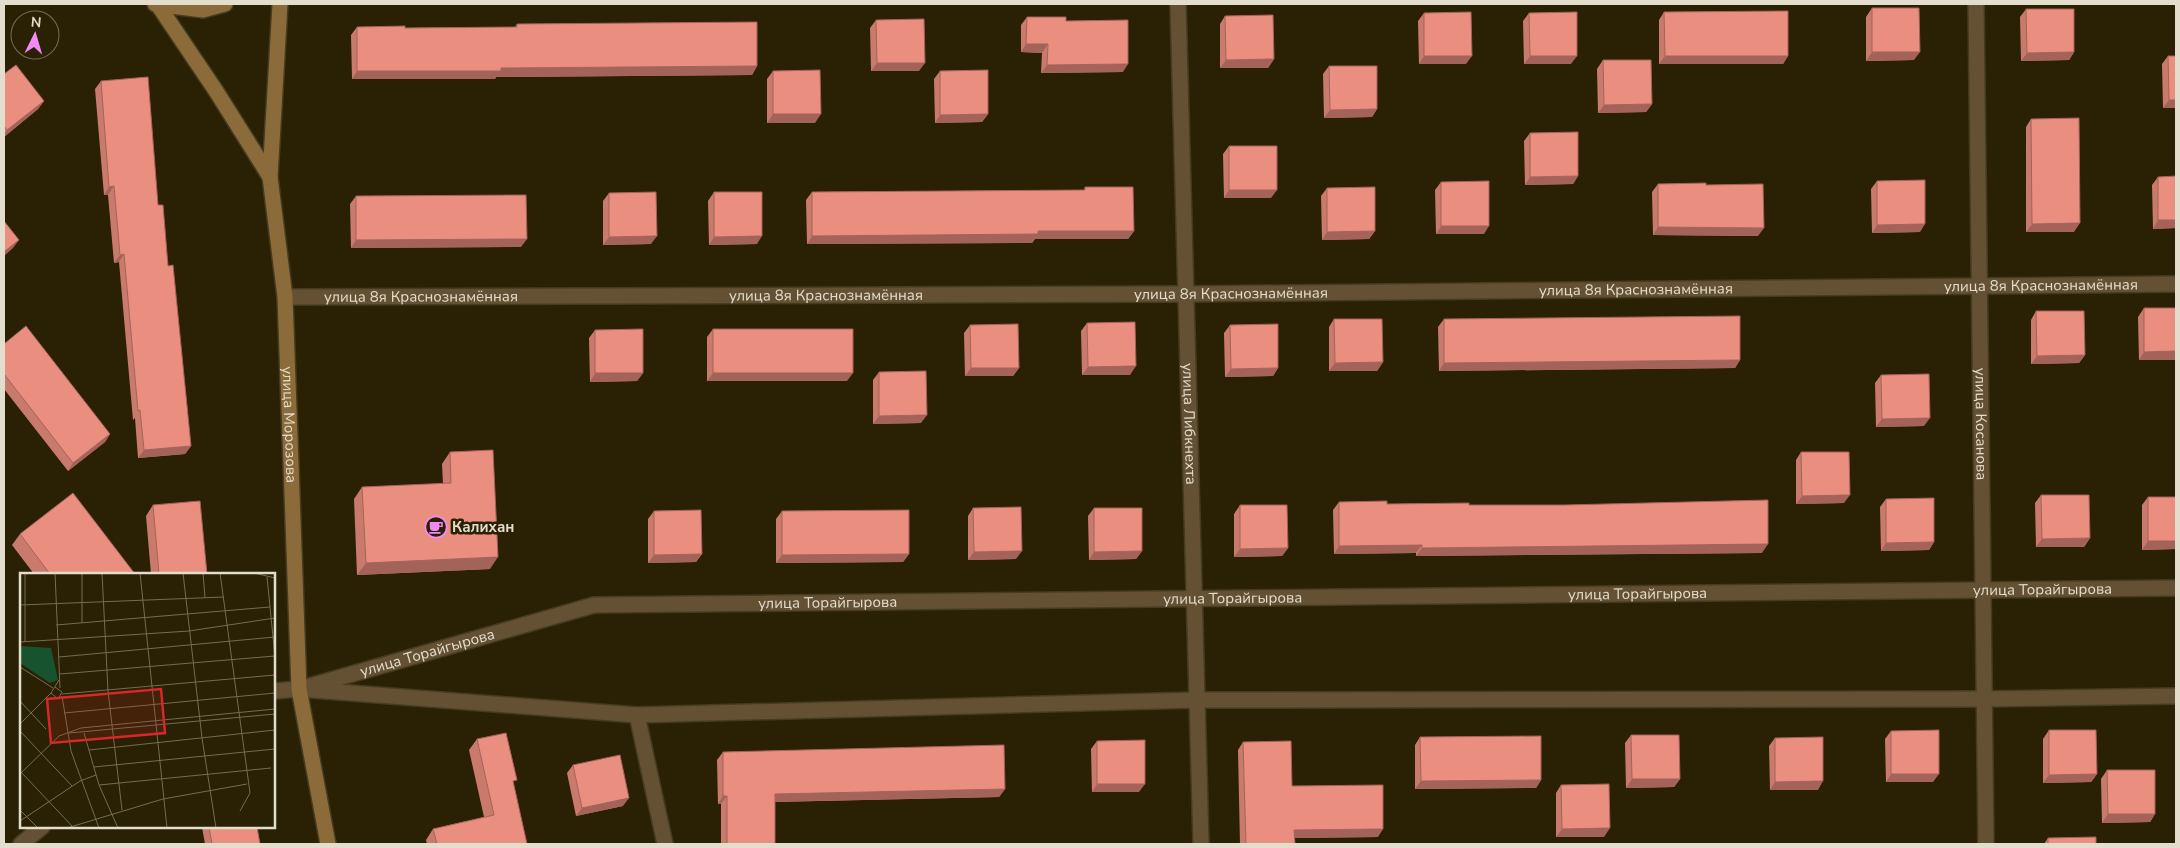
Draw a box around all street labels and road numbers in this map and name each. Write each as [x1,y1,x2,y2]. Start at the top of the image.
street label: улица 8я Краснознамённая [1944,274,2138,296]
street label: улица 8я Краснознамённая [1539,278,1733,300]
street label: улица 8я Краснознамённая [1134,283,1328,304]
street label: улица 8я Краснознамённая [729,285,923,306]
street label: улица 8я Краснознамённая [324,286,518,307]
street label: улица Либкнехта [1178,363,1201,485]
street label: улица Морозова [277,366,302,483]
street label: улица Косанова [1970,368,1992,480]
street label: улица Торайгырова [1973,579,2112,600]
street label: улица Торайгырова [1568,583,1707,605]
street label: улица Торайгырова [1163,587,1302,609]
street label: улица Торайгырова [758,592,897,613]
street label: улица Торайгырова [358,624,497,681]

